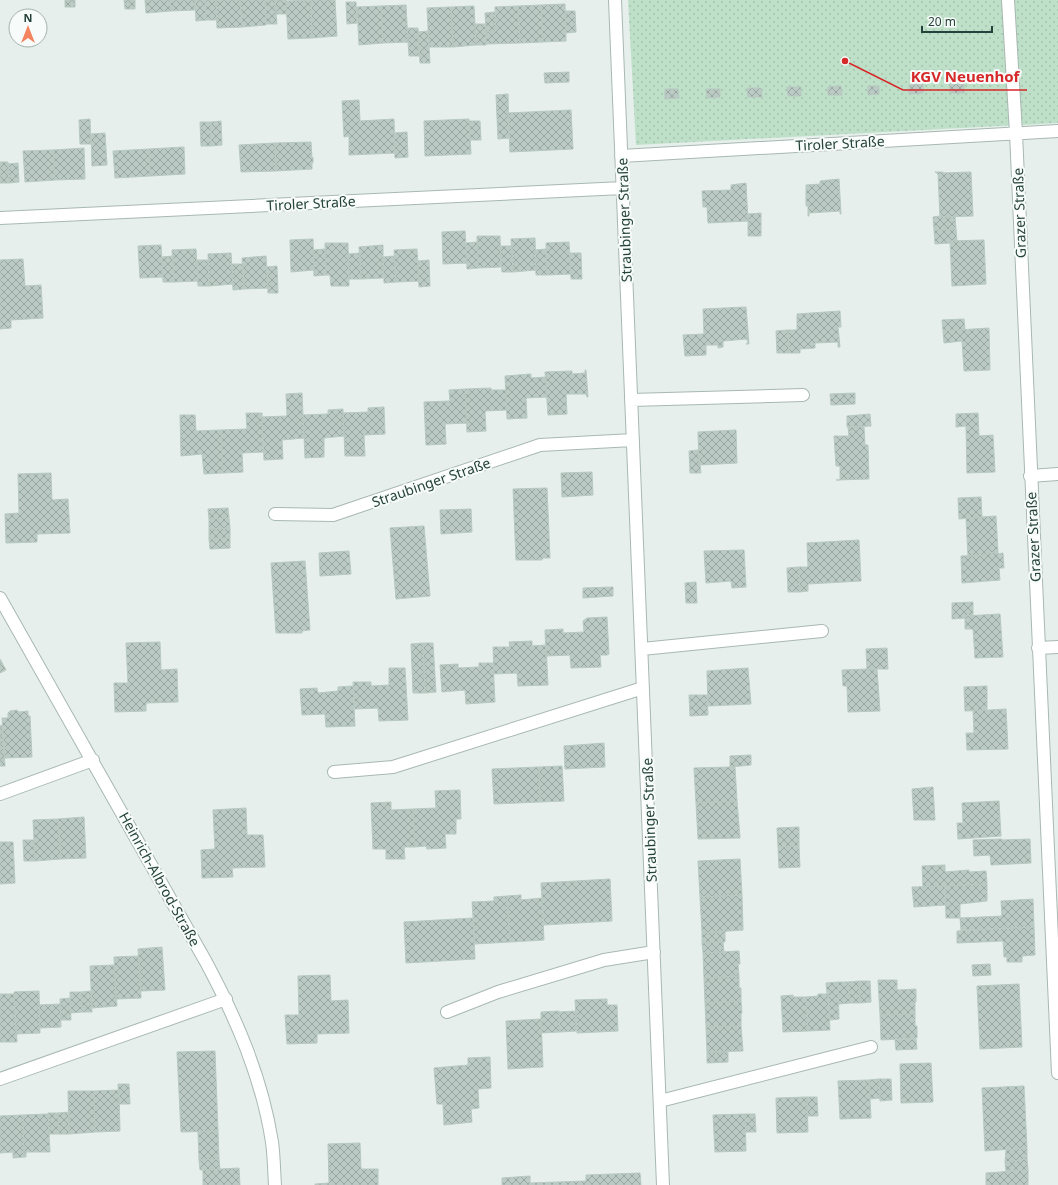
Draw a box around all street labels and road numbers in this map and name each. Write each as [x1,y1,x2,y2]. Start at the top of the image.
street label: Tiroler Straße [795,131,885,155]
street label: Straubinger Straße [612,157,636,282]
street label: Grazer Straße [1008,167,1030,258]
street label: Tiroler Straße [266,191,356,215]
street label: Straubinger Straße [369,453,493,511]
street label: Grazer Straße [1021,491,1045,583]
street label: Straubinger Straße [637,757,661,882]
street label: Heinrich-Albrod-Straße [115,808,205,950]

